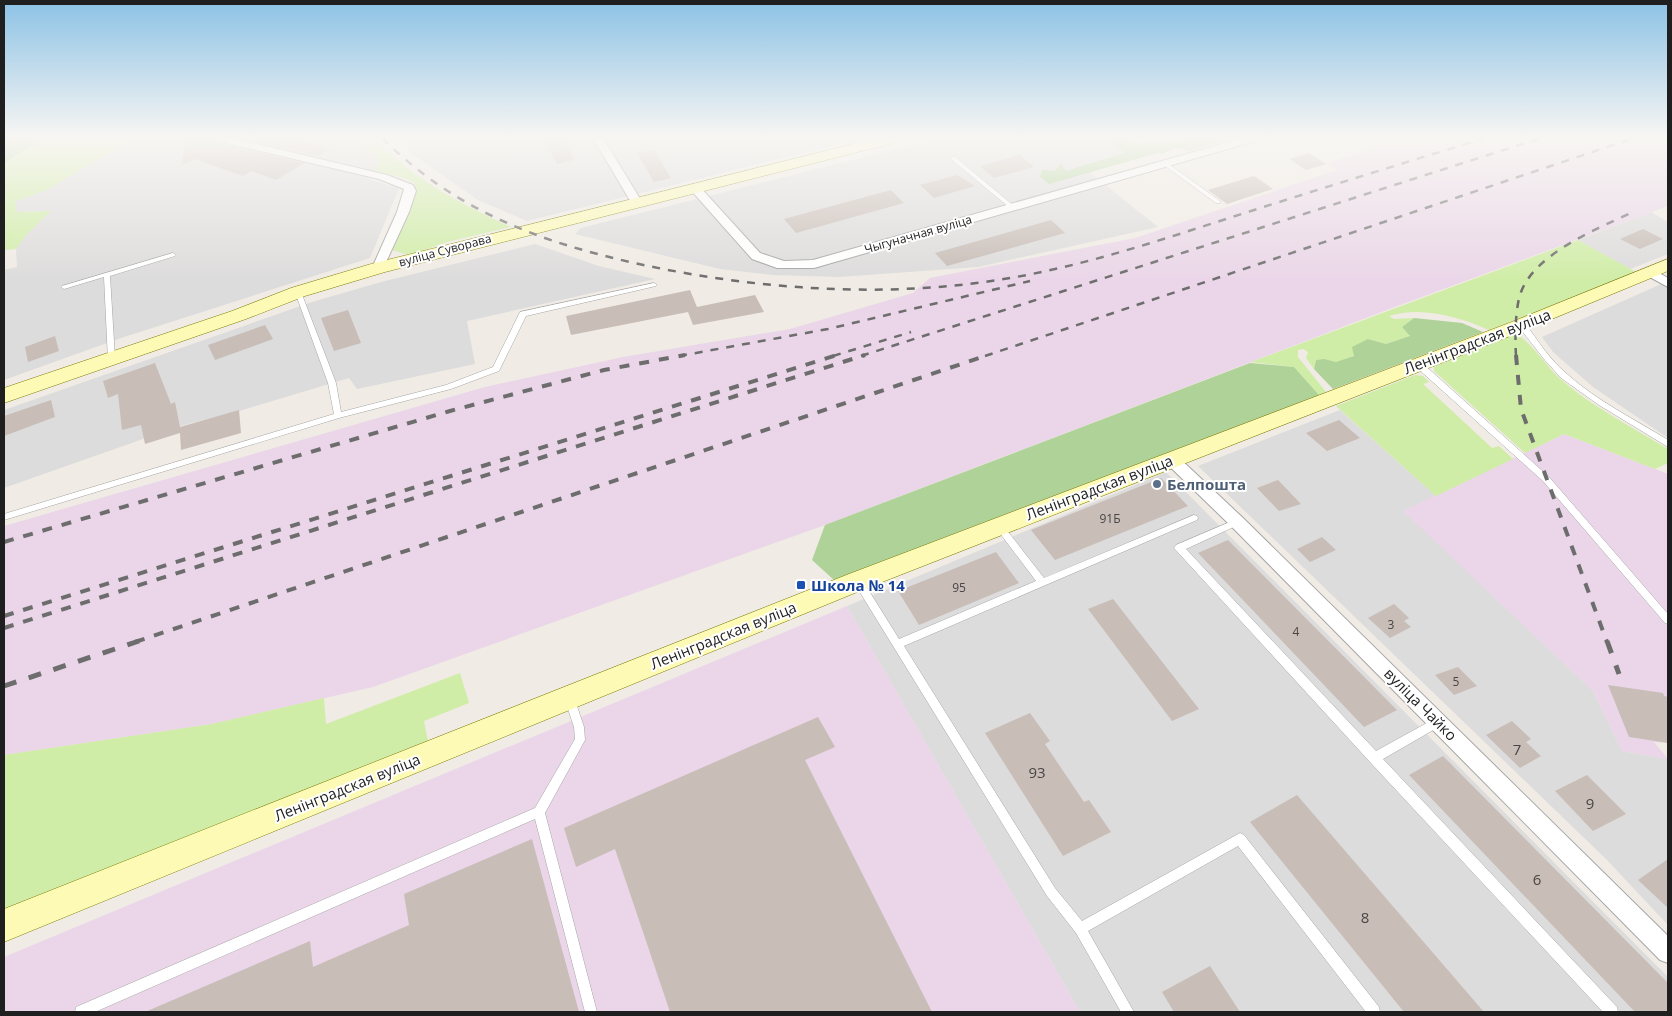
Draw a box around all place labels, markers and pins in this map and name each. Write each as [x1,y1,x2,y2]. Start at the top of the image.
place label: Белпошта [1167,474,1246,494]
marker: Белпошта [1151,478,1163,490]
place label: Школа № 14 [811,575,905,595]
marker: Школа № 14 [795,579,807,591]

